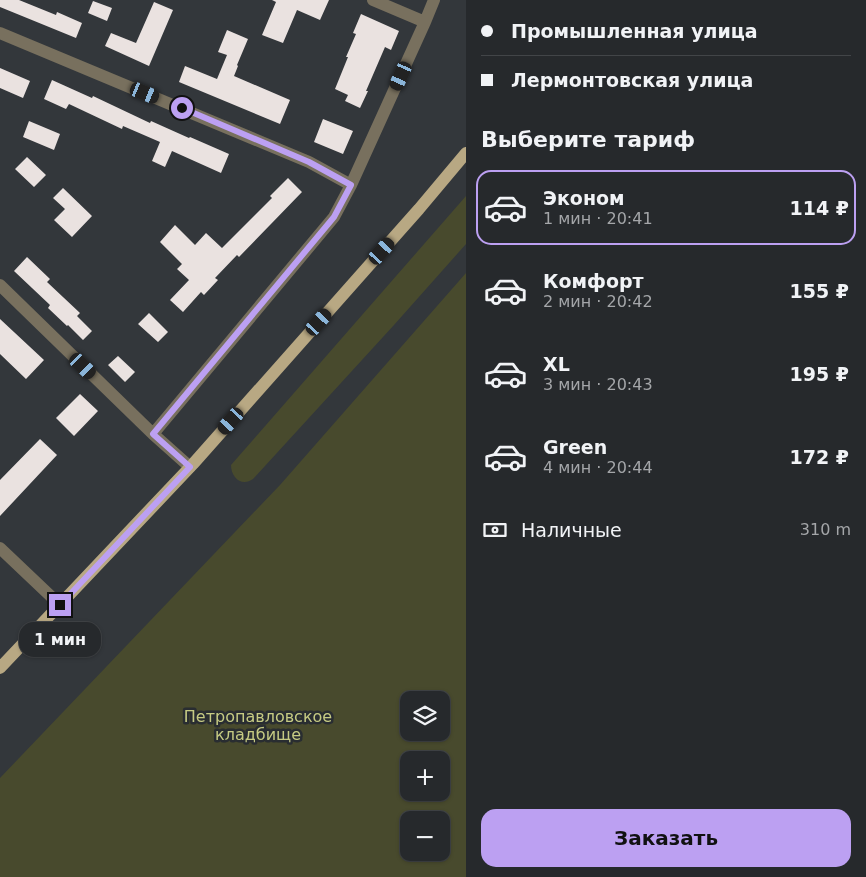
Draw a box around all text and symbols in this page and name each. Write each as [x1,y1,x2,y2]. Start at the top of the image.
text: Промышленная улица [511,20,758,42]
car [388,59,413,93]
text: Лермонтовская улица [511,69,753,91]
car [128,80,161,106]
route start [171,97,193,119]
text: Выберите тариф [481,127,695,152]
icon: car [483,185,528,230]
text: Эконом [543,187,625,209]
text: 114 ₽ [790,197,849,219]
text: 1 мин · 20:41 [543,209,653,228]
car [366,235,397,267]
icon: car [483,268,528,313]
text: Комфорт [543,270,644,292]
text: 155 ₽ [790,280,849,302]
text: 2 мин · 20:42 [543,292,653,311]
car [303,306,334,338]
car [66,350,99,382]
icon: car [483,351,528,396]
text: XL [543,353,570,375]
text: 195 ₽ [790,363,849,385]
text: 3 мин · 20:43 [543,375,653,394]
car [215,405,246,437]
icon: car [483,434,528,479]
text: Green [543,436,607,458]
text: 172 ₽ [790,446,849,468]
text: 4 мин · 20:44 [543,458,653,477]
icon: cash [481,516,509,544]
text: Наличные [521,519,622,541]
text: 310 m [800,520,851,539]
route end [49,594,71,616]
callout: 1 мин [19,622,101,658]
text: 1 мин [34,630,86,649]
map controls [400,691,450,861]
button: layers [400,691,450,741]
park label: Петропавловское кладбище [184,707,332,744]
button: + [400,751,450,801]
button: Заказать [481,809,851,867]
button: − [400,811,450,861]

